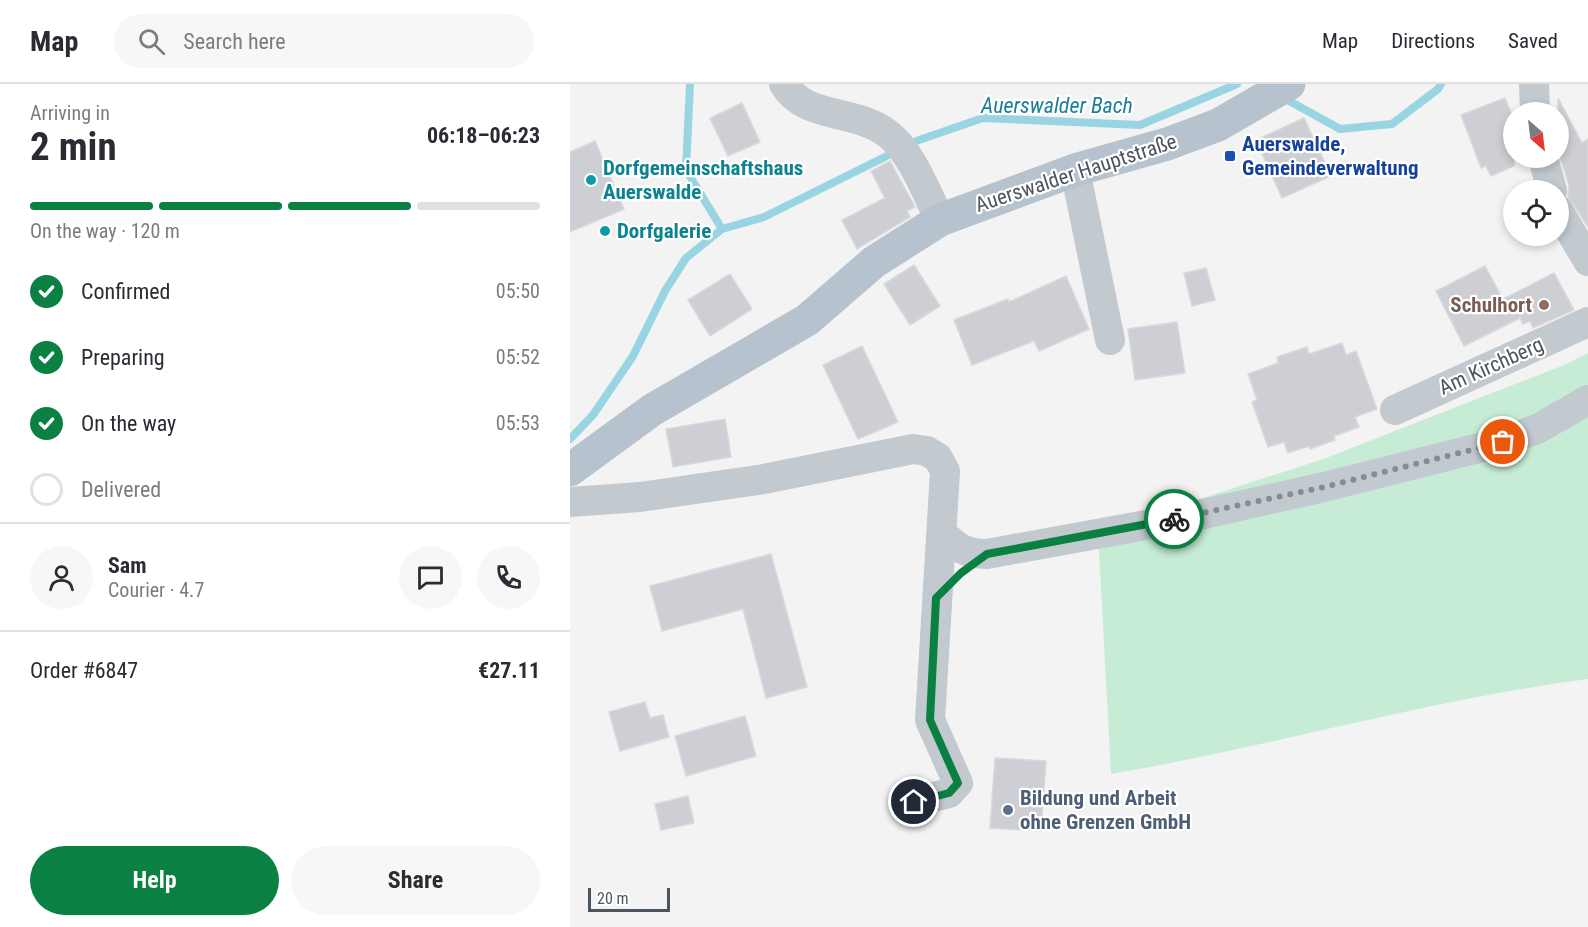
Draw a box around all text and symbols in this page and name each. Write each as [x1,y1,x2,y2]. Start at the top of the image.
search box [114,14,534,68]
text: Map [30,25,78,58]
icon: search [135,25,168,58]
text: Search here [183,29,286,54]
text: Map [1322,29,1358,53]
text: Directions [1391,29,1475,53]
text: Saved [1508,29,1558,53]
water label: Auerswalder Bach [980,93,1133,118]
text: Arriving in [30,101,110,125]
north arrow [1503,102,1569,168]
map controls [1503,102,1569,246]
text: 06:18–06:23 [427,123,540,148]
text: 2 min [30,124,117,170]
street label: Auerswalder Hauptstraße [972,129,1180,217]
place label: Auerswalde, Gemeindeverwaltung [1242,132,1419,180]
marker: Auerswalde, Gemeindeverwaltung [1223,149,1237,163]
place label: Dorfgemeinschaftshaus Auerswalde [603,156,803,204]
marker: Dorfgemeinschaftshaus Auerswalde [584,173,598,187]
button: locate [1503,180,1569,246]
text: On the way · 120 m [30,219,180,243]
place label: Dorfgalerie [617,219,711,243]
marker: Dorfgalerie [598,224,612,238]
icon: check [30,275,63,308]
text: Confirmed [81,279,170,304]
text: 05:50 [496,279,540,303]
place label: Schulhort [1450,293,1532,317]
marker: Schulhort [1537,298,1551,312]
street label: Am Kirchberg [1435,332,1547,400]
icon: check [30,341,63,374]
text: Preparing [81,345,165,370]
text: 05:52 [496,345,540,369]
icon: check [30,407,63,440]
text: On the way [81,411,176,436]
text: 05:53 [496,411,540,435]
pin [1477,416,1528,467]
icon: bag [1486,425,1519,458]
text: Delivered [81,477,161,502]
courier [1144,489,1204,549]
icon: bike [1158,503,1191,536]
button: person [30,546,93,609]
button: chat [399,546,462,609]
button: phone [477,546,540,609]
text: Sam [108,553,147,578]
text: Courier · 4.7 [108,578,204,602]
text: Order #6847 [30,658,138,683]
text: €27.11 [478,658,540,683]
pin [888,776,939,827]
icon: home [897,785,930,818]
place label: Bildung und Arbeit ohne Grenzen GmbH [1020,786,1191,834]
marker: Bildung und Arbeit ohne Grenzen GmbH [1001,803,1015,817]
button: Help [30,846,279,915]
button: Share [291,846,540,915]
scale bar [588,885,670,912]
text: 20 m [597,889,629,908]

